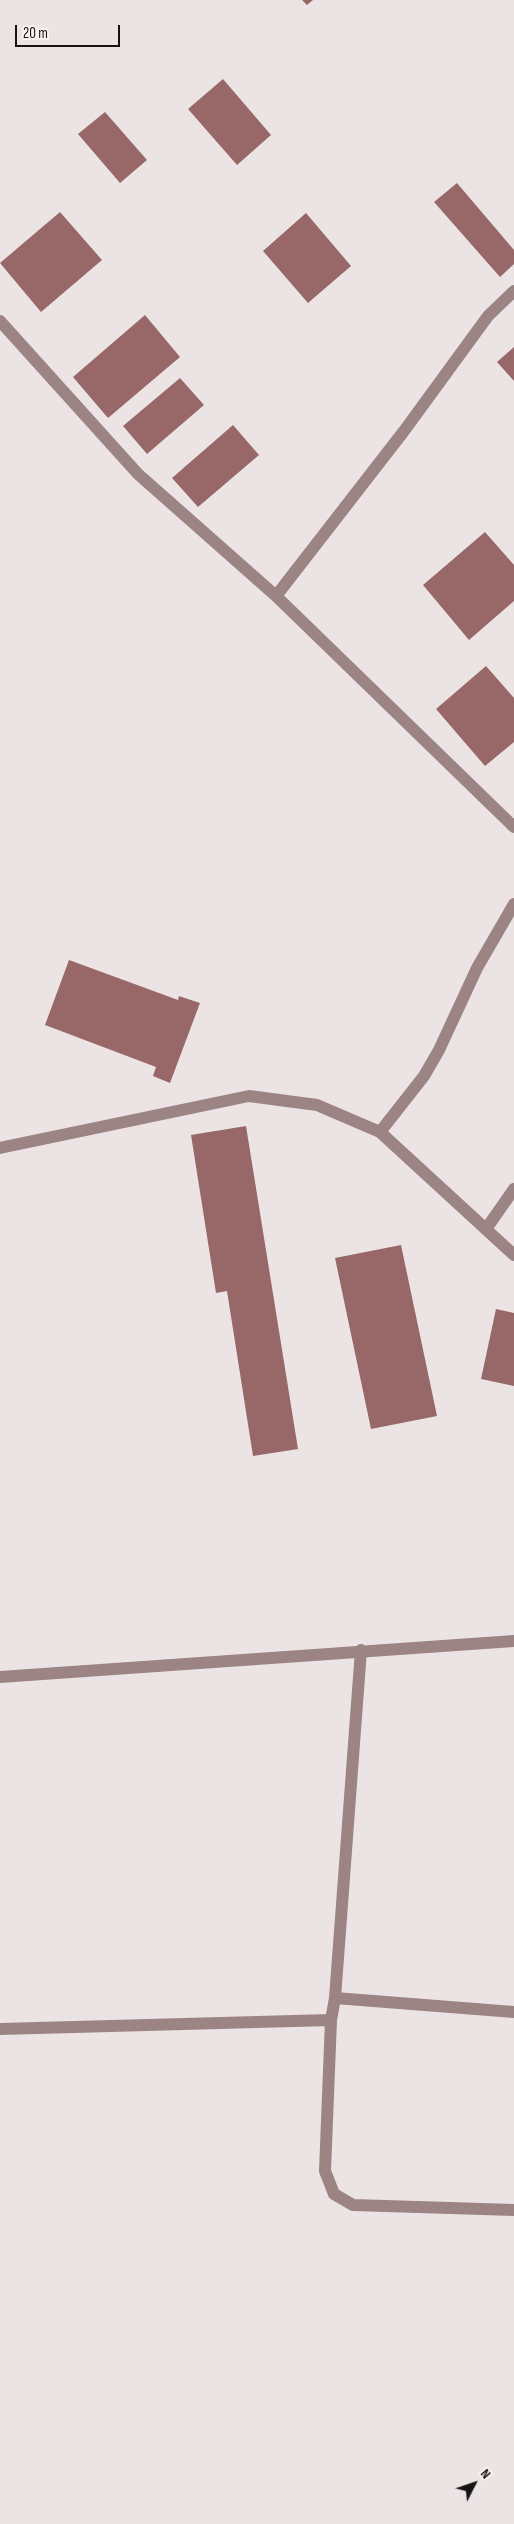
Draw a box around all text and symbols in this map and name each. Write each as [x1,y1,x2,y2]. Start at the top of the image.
scale bar [18,15,122,47]
text: 20 m [23,24,48,43]
north arrow [449,2459,499,2509]
text: N [477,2465,495,2482]

